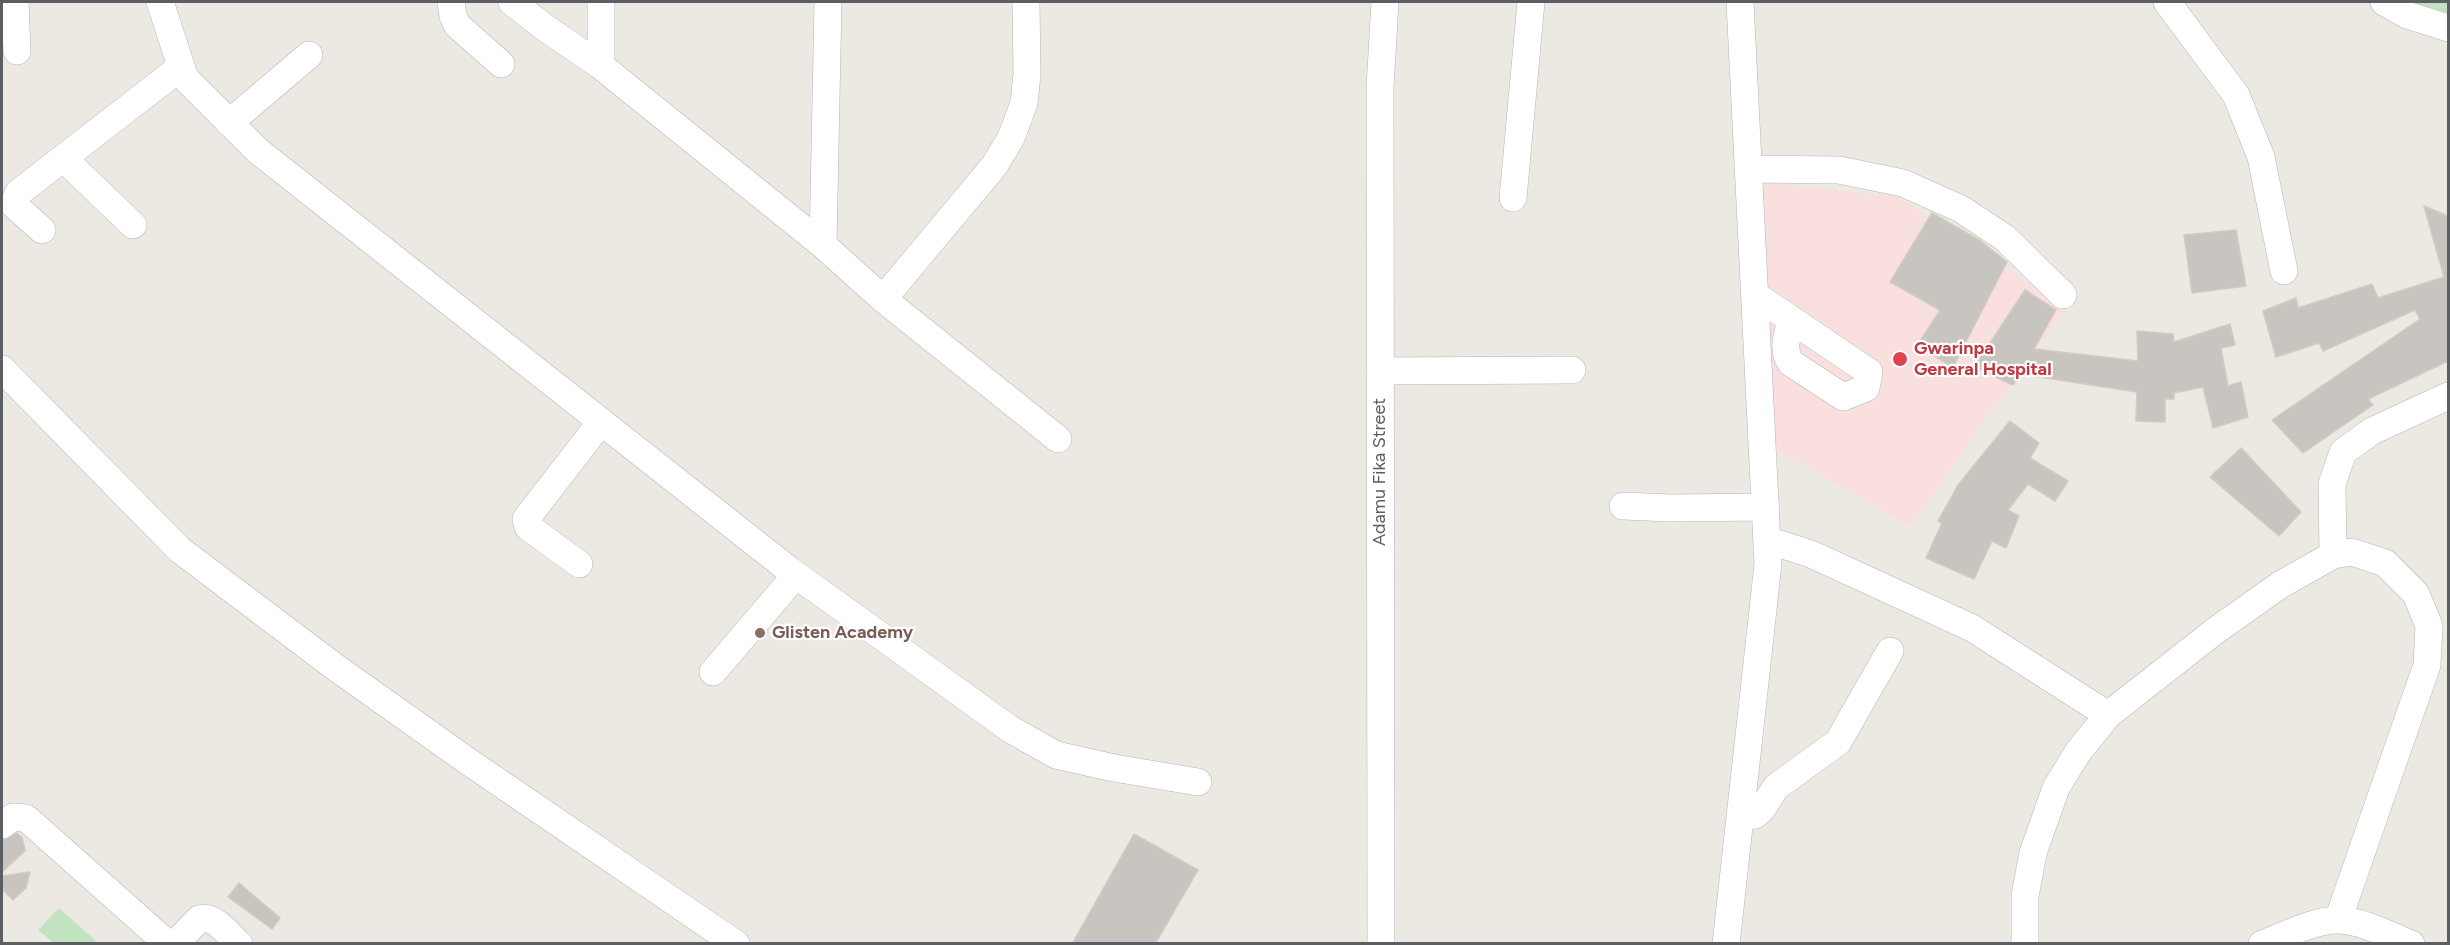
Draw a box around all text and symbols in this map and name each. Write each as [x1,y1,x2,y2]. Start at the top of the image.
place label: Gwarinpa General Hospital [1914,338,2052,380]
marker: Gwarinpa General Hospital [1891,350,1909,368]
street label: Adamu Fika Street [1369,398,1391,546]
place label: Glisten Academy [772,622,913,644]
marker: Glisten Academy [753,626,767,640]

